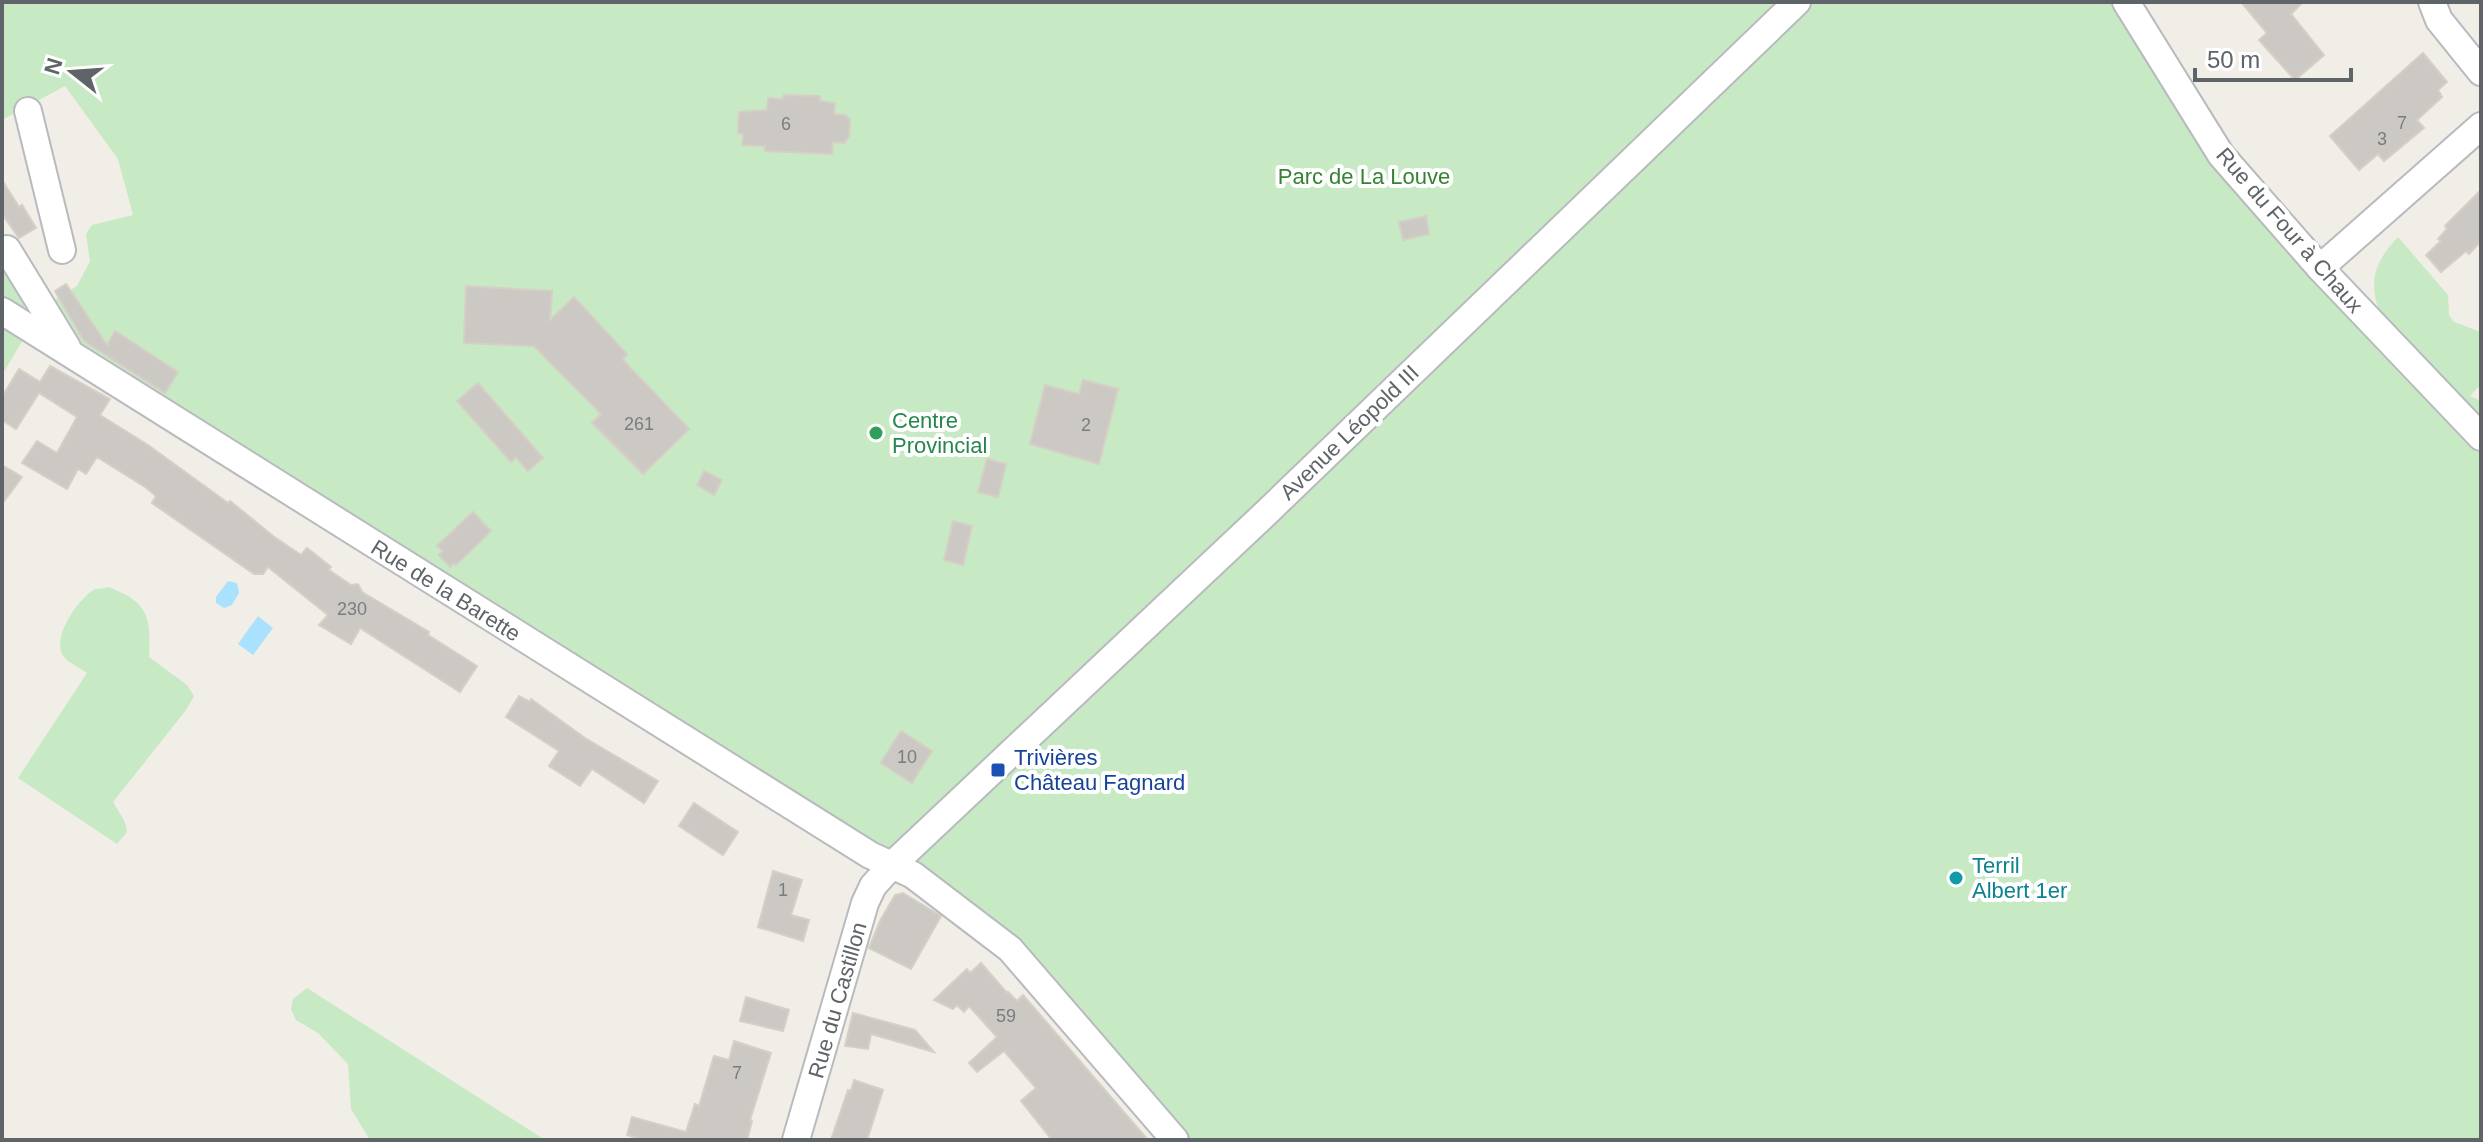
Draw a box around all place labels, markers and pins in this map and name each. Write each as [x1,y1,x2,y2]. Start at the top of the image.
place label: Centre Provincial [892,408,987,458]
marker: Centre Provincial [867,424,885,442]
place label: Trivières Château Fagnard [1014,745,1185,795]
marker: Trivières Château Fagnard [989,761,1007,779]
place label: Terril Albert 1er [1972,853,2067,903]
marker: Terril Albert 1er [1947,869,1965,887]

